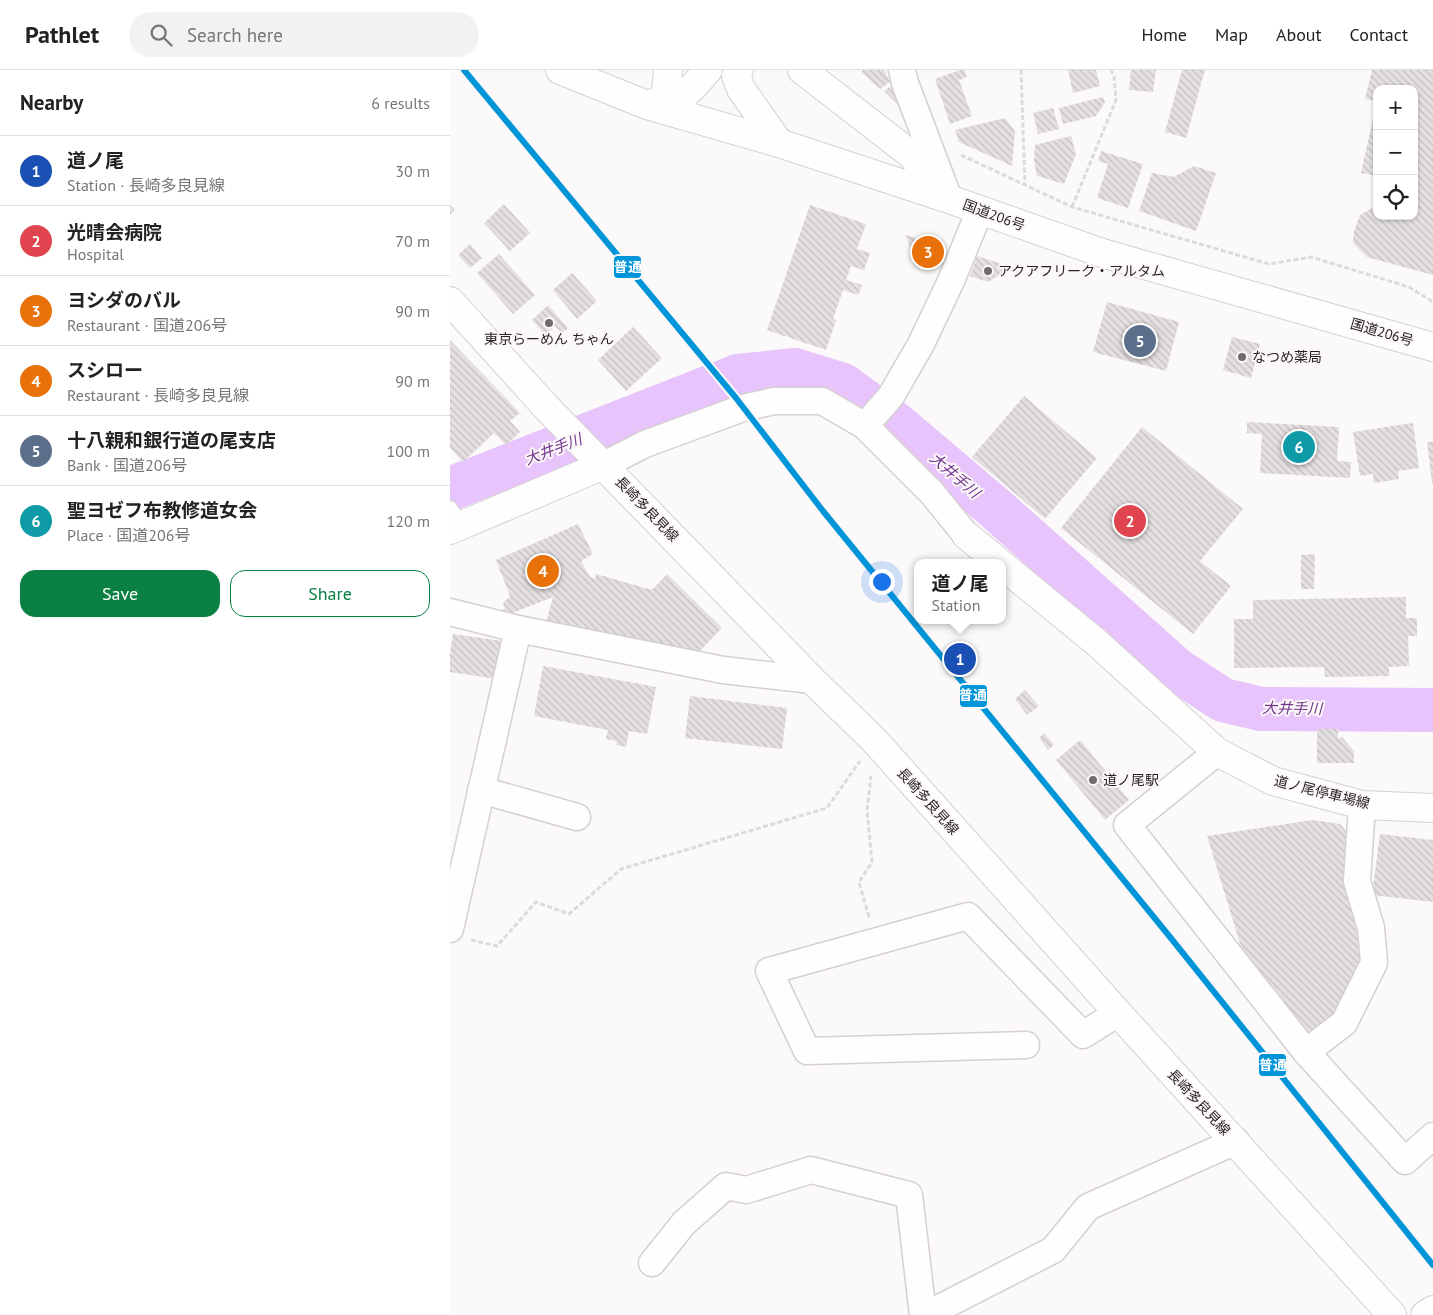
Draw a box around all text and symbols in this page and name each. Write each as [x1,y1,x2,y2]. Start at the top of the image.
search box [129,12,479,57]
text: Pathlet [25,19,99,50]
icon: search [147,21,175,49]
text: Search here [187,23,283,47]
text: Home [1141,23,1187,46]
text: Map [1215,23,1248,46]
text: About [1276,23,1322,46]
text: Contact [1350,23,1408,46]
map controls [1373,85,1418,220]
button: + [1373,85,1418,130]
text: Nearby [20,89,83,116]
text: 6 results [371,93,430,113]
button: − [1373,130,1418,175]
text: 道ノ尾 [67,148,124,172]
text: 1 [31,161,41,181]
text: 30 m [395,161,430,181]
text: Station · 長崎多良見線 [67,175,225,195]
button: locate [1373,175,1418,220]
street label: 国道206号 [960,195,1028,235]
text: 光晴会病院 [67,220,162,244]
text: 2 [31,231,41,251]
text: 70 m [395,231,430,251]
pin: 3 [912,233,944,271]
text: Hospital [67,244,124,264]
line badge: 普通 [613,255,642,279]
text: 普通 [614,258,642,276]
place label: アクアフリーク・アルタム [998,262,1165,280]
marker: アクアフリーク・アルタム [982,265,994,277]
text: ヨシダのバル [67,288,181,312]
text: 3 [31,301,41,321]
text: 90 m [395,301,430,321]
street label: 国道206号 [1348,314,1416,350]
text: Restaurant · 国道206号 [67,315,227,335]
marker: 東京らーめん ちゃん [543,317,555,329]
pin: 5 [1124,322,1156,360]
place label: 東京らーめん ちゃん [484,330,614,348]
place label: なつめ薬局 [1252,348,1322,366]
marker: なつめ薬局 [1236,351,1248,363]
text: スシロー [67,358,143,382]
text: 4 [31,371,41,391]
text: 90 m [395,371,430,391]
text: Restaurant · 長崎多良見線 [67,385,249,405]
text: 十八親和銀行道の尾支店 [67,428,276,452]
pin: 6 [1283,428,1315,466]
water label: 大井手川 [522,429,586,469]
text: 5 [31,441,41,461]
text: 100 m [387,441,430,461]
water label: 大井手川 [926,448,985,503]
text: Bank · 国道206号 [67,455,187,475]
street label: 長崎多良見線 [611,473,683,545]
text: 聖ヨゼフ布教修道女会 [67,498,257,522]
pin: 2 [1114,502,1146,540]
text: 6 [31,511,41,531]
text: 120 m [387,511,430,531]
text: Place · 国道206号 [67,525,191,545]
pin: 4 [527,552,559,590]
popup [914,559,1006,624]
your location [869,569,895,595]
button: Save [20,570,220,617]
button: Share [230,570,430,617]
text: 道ノ尾 [931,571,989,595]
text: Station [931,595,980,615]
pin: 1 [944,640,976,678]
line badge: 普通 [959,684,988,708]
text: 普通 [959,686,987,704]
water label: 大井手川 [1262,698,1324,718]
street label: 長崎多良見線 [893,764,963,838]
place label: 道ノ尾駅 [1103,771,1159,789]
street label: 道ノ尾停車場線 [1272,771,1372,813]
marker: 道ノ尾駅 [1087,774,1099,786]
line badge: 普通 [1258,1053,1287,1077]
text: 普通 [1259,1056,1287,1074]
street label: 長崎多良見線 [1164,1065,1234,1139]

